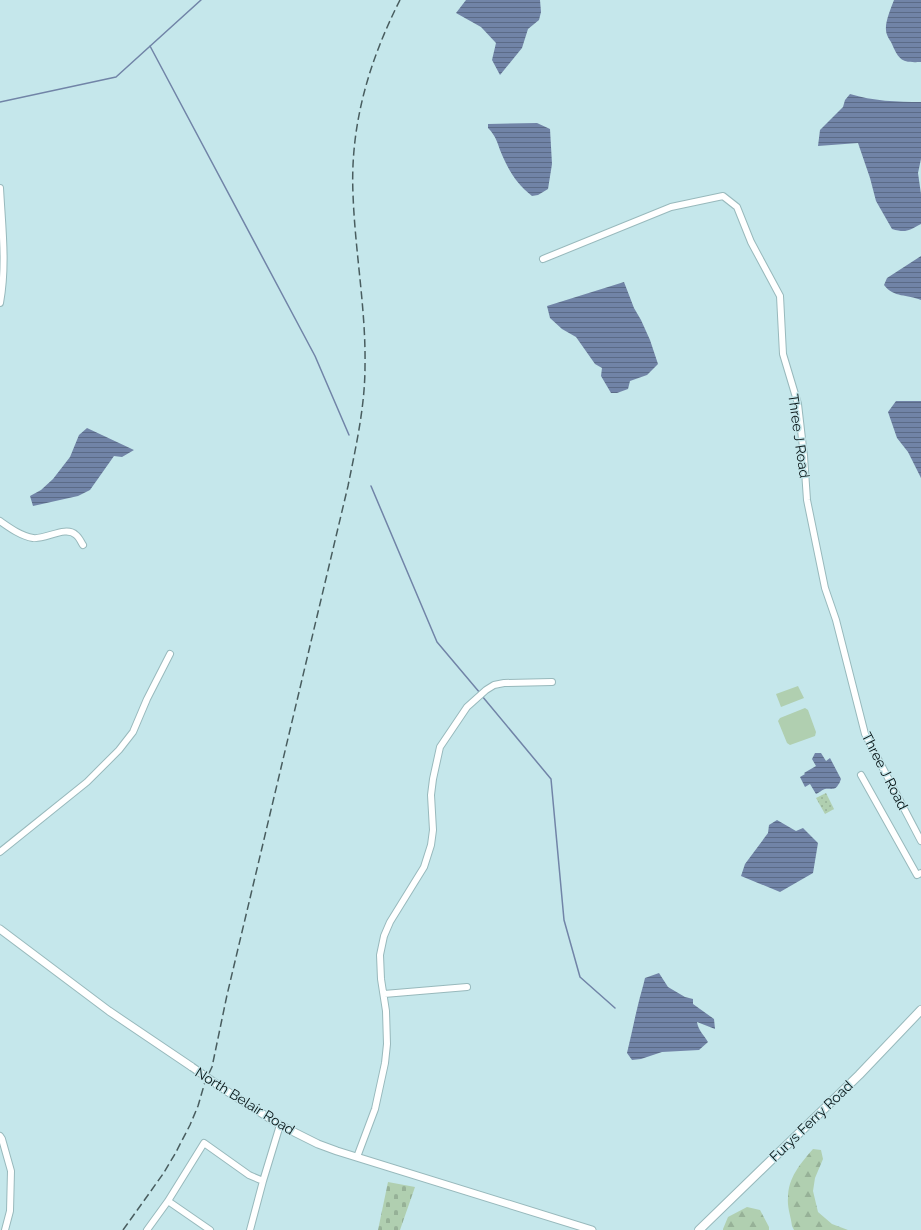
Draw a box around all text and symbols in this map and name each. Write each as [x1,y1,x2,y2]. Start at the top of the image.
street label: Three J Road [785,393,813,479]
street label: Three J Road [859,730,911,812]
street label: North Belair Road [192,1064,298,1138]
street label: Furys Ferry Road [766,1077,856,1165]

